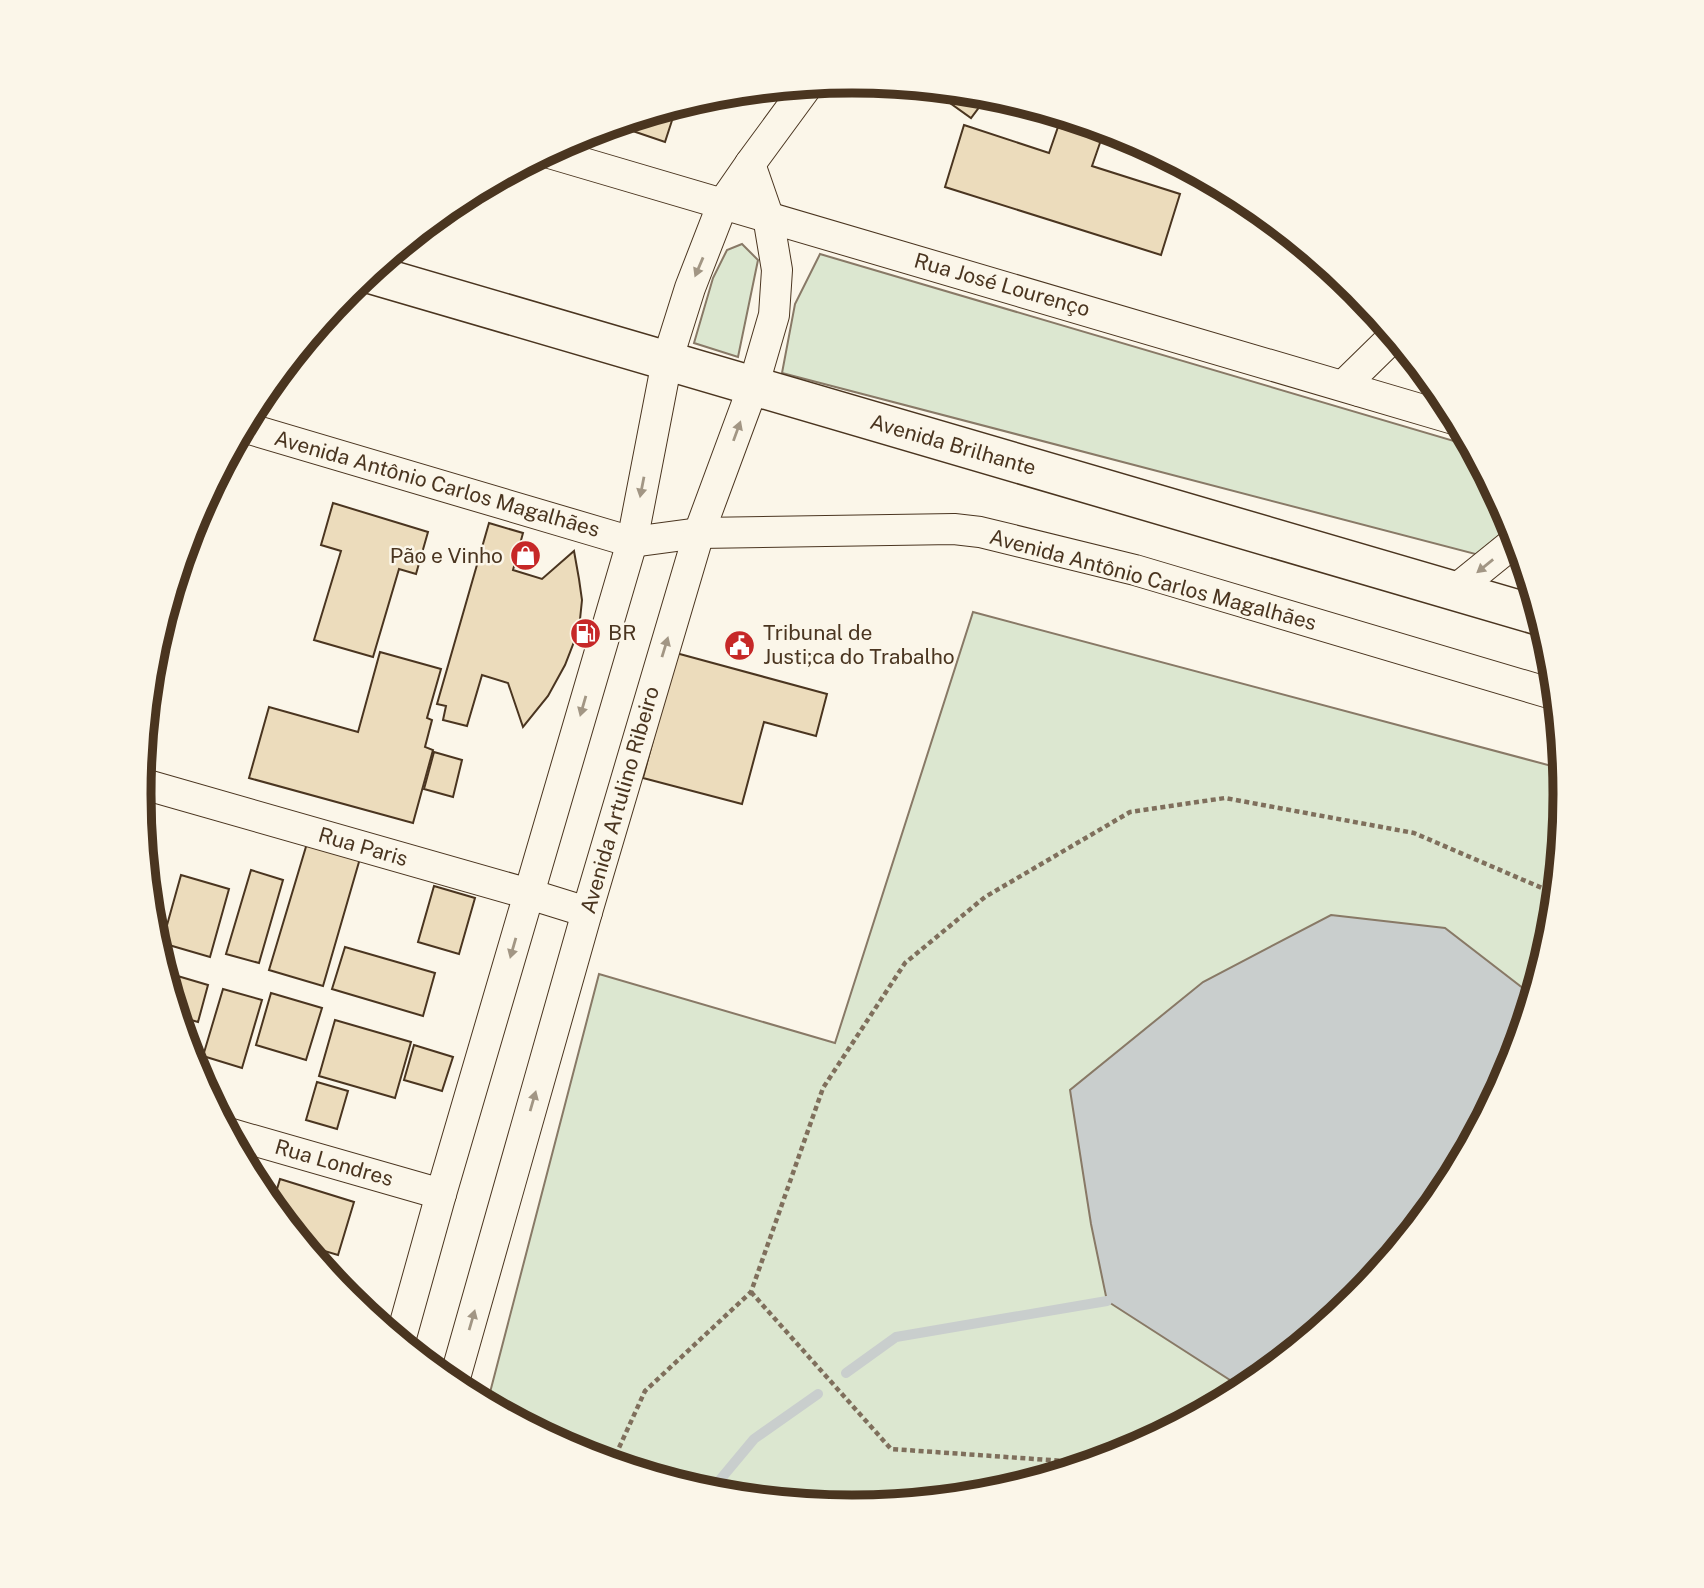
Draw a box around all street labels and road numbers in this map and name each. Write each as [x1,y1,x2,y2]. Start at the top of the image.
street label: Rua José Lourenço [911,247,1093,322]
street label: Avenida Brilhante [867,409,1039,480]
street label: Avenida Antônio Carlos Magalhães [272,425,603,542]
street label: Avenida Antônio Carlos Magalhães [987,524,1319,635]
street label: Avenida Artulino Ribeiro [575,683,664,916]
street label: Rua Paris [316,822,411,871]
street label: Rua Londres [272,1134,396,1191]

